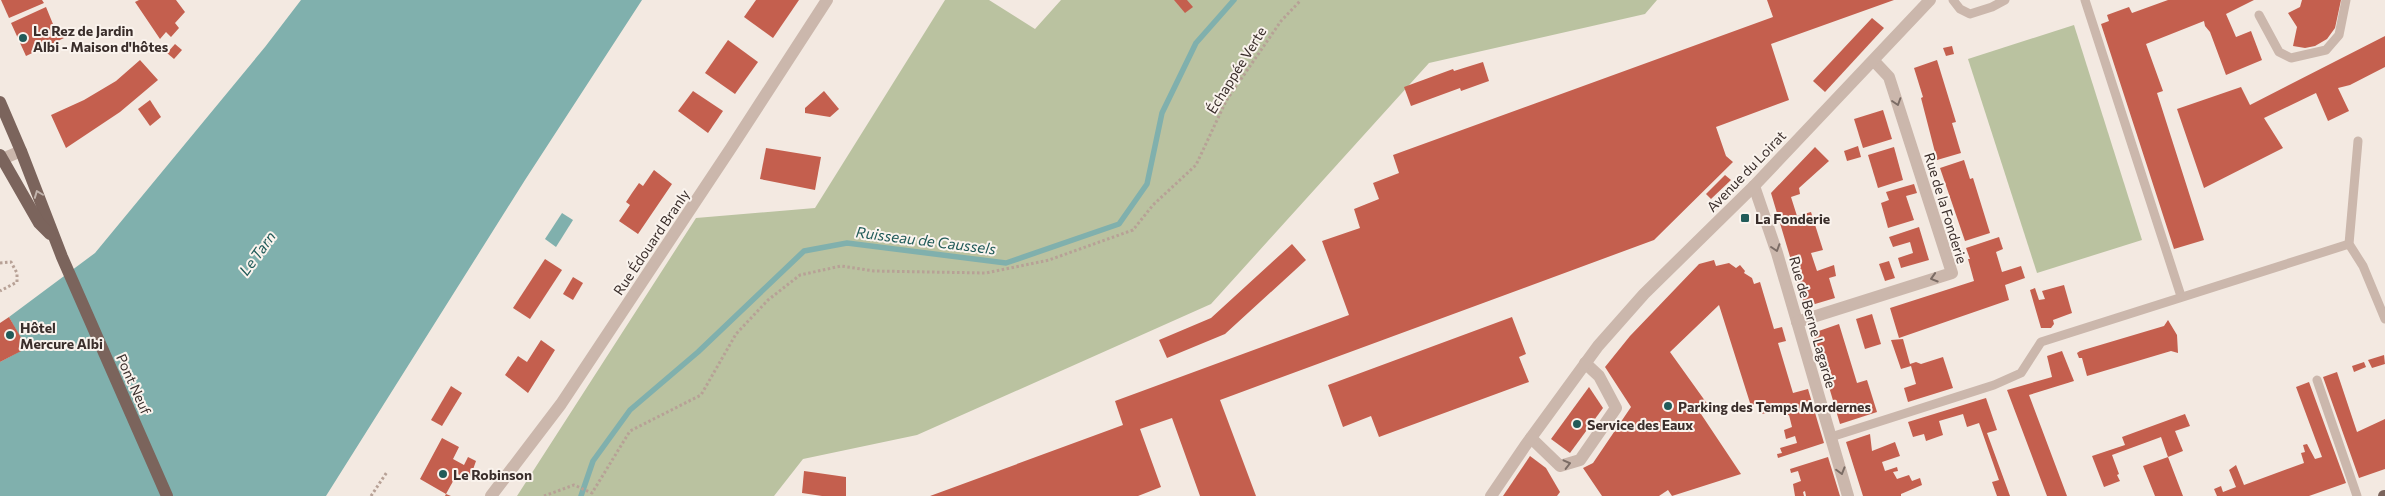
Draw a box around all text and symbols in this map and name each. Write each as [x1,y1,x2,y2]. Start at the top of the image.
place label: Le Rez de Jardin Albi - Maison d'hôtes [33,22,169,55]
street label: Échappée Verte [1202,23,1270,117]
marker: Le Rez de Jardin Albi - Maison d'hôtes [17,32,29,44]
one-way arrow [1892,98,1902,106]
street label: Avenue du Loirat [1703,127,1789,215]
street label: Rue de la Fonderie [1921,150,1971,266]
street label: Rue Édouard Branly [609,186,693,298]
one-way arrow [34,190,44,199]
place label: La Fonderie [1755,210,1830,227]
marker: La Fonderie [1739,212,1751,224]
water label: Ruisseau de Caussels [855,222,997,258]
water label: Le Tarn [235,227,279,279]
one-way arrow [1770,244,1780,252]
street label: Rue de Berne Lagarde [1786,254,1840,390]
one-way arrow [1931,273,1939,283]
place label: Hôtel Mercure Albi [20,319,103,352]
marker: Hôtel Mercure Albi [4,329,16,341]
street label: Pont Neuf [113,351,155,417]
place label: Parking des Temps Mordernes [1678,398,1871,415]
marker: Parking des Temps Mordernes [1662,400,1674,412]
place label: Service des Eaux [1587,416,1693,433]
marker: Service des Eaux [1571,418,1583,430]
one-way arrow [1563,459,1572,470]
place label: Le Robinson [453,466,532,483]
one-way arrow [1835,467,1846,476]
marker: Le Robinson [437,468,449,480]

